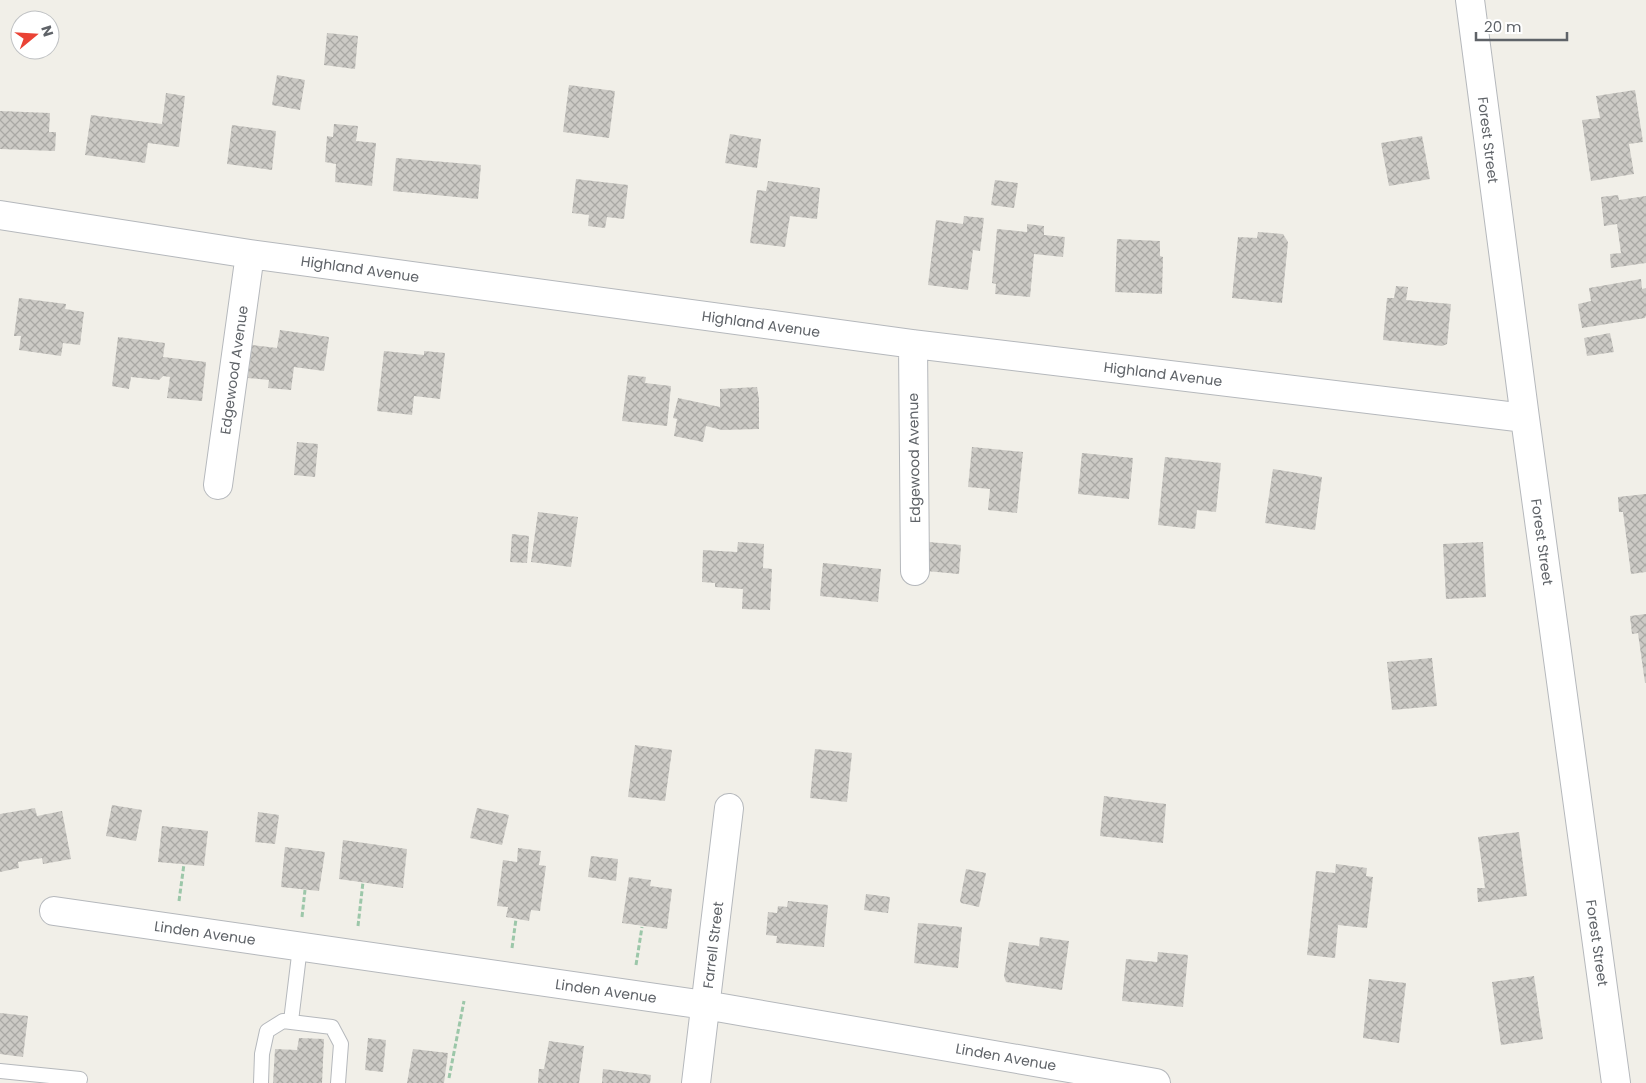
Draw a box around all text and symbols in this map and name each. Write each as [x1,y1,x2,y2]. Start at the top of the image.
north arrow [10,10,60,60]
scale bar [1476,10,1567,42]
text: 20 m [1484,16,1522,37]
text: N [36,23,59,39]
street label: Forest Street [1473,96,1503,184]
street label: Highland Avenue [300,251,421,287]
street label: Edgewood Avenue [215,304,253,436]
street label: Highland Avenue [701,306,822,342]
street label: Highland Avenue [1103,357,1224,391]
street label: Edgewood Avenue [903,393,925,523]
street label: Forest Street [1526,498,1558,586]
street label: Forest Street [1581,899,1613,987]
street label: Farrell Street [698,900,728,990]
street label: Linden Avenue [153,916,257,950]
street label: Linden Avenue [554,974,658,1008]
street label: Linden Avenue [954,1038,1058,1076]

